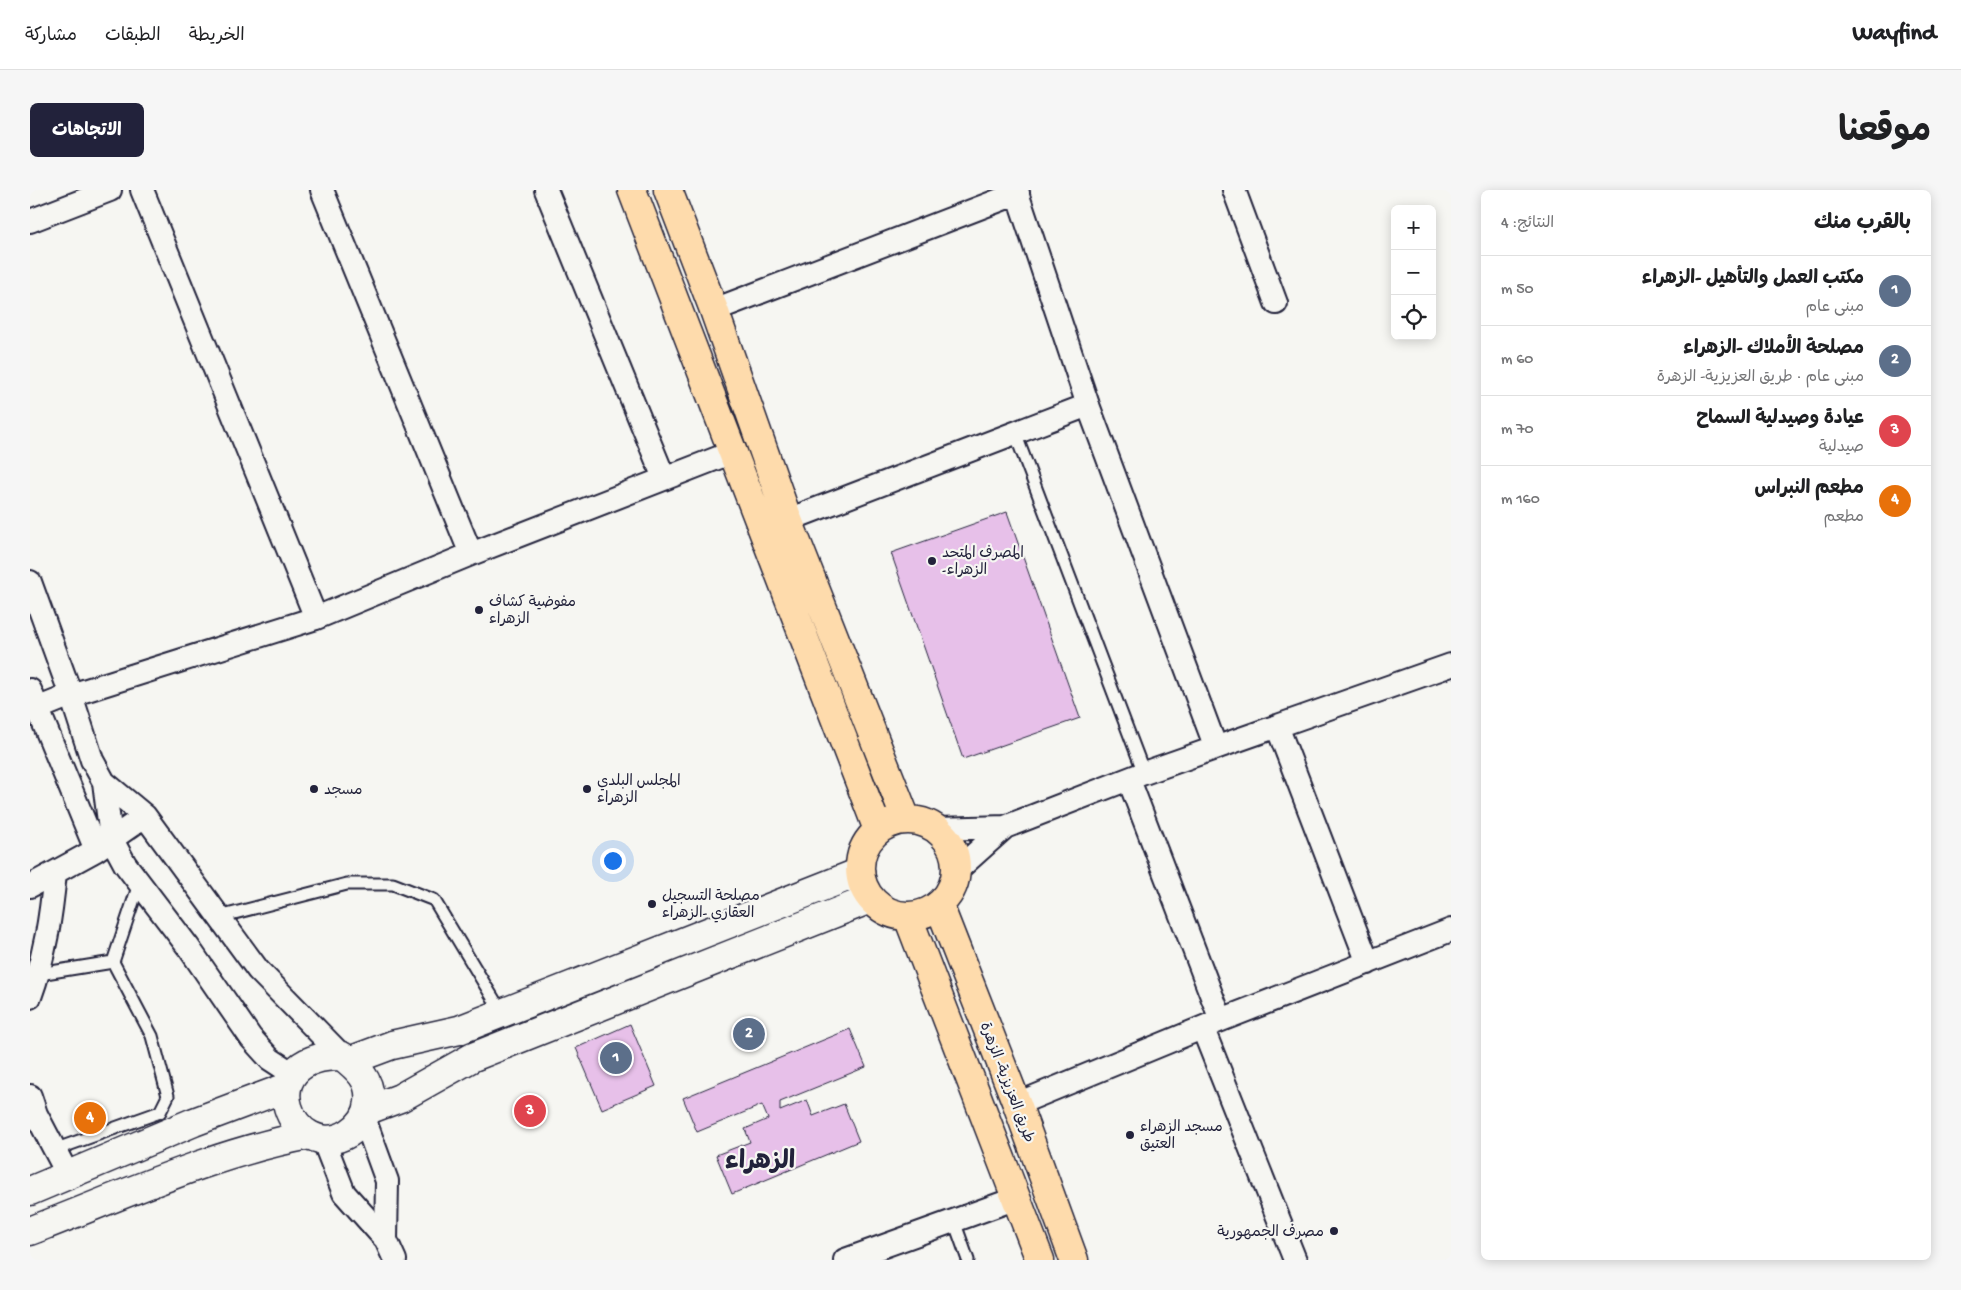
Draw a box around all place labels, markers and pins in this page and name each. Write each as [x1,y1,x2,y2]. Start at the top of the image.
place label: المصرف المتحد -الزهراء [942,545,1024,580]
marker: المصرف المتحد -الزهراء [926,555,938,567]
place label: مفوضية كشاف الزهراء [489,594,576,629]
marker: مفوضية كشاف الزهراء [473,604,485,616]
place label: المجلس البلدي الزهراء [597,773,681,808]
place label: مسجد [324,782,363,800]
marker: مسجد [308,783,320,795]
marker: المجلس البلدي الزهراء [581,783,593,795]
place label: مصلحة التسجيل العقاري -الزهراء [662,888,760,923]
marker: مصلحة التسجيل العقاري -الزهراء [646,898,658,910]
pin: 2 [733,1015,765,1053]
pin: 1 [600,1039,632,1077]
pin: 3 [514,1092,546,1130]
pin: 4 [74,1099,106,1137]
place label: مسجد الزهراء العتيق [1140,1119,1223,1154]
marker: مسجد الزهراء العتيق [1124,1129,1136,1141]
place label: مصرف الجمهورية [1217,1224,1324,1242]
marker: مصرف الجمهورية [1328,1225,1340,1237]

